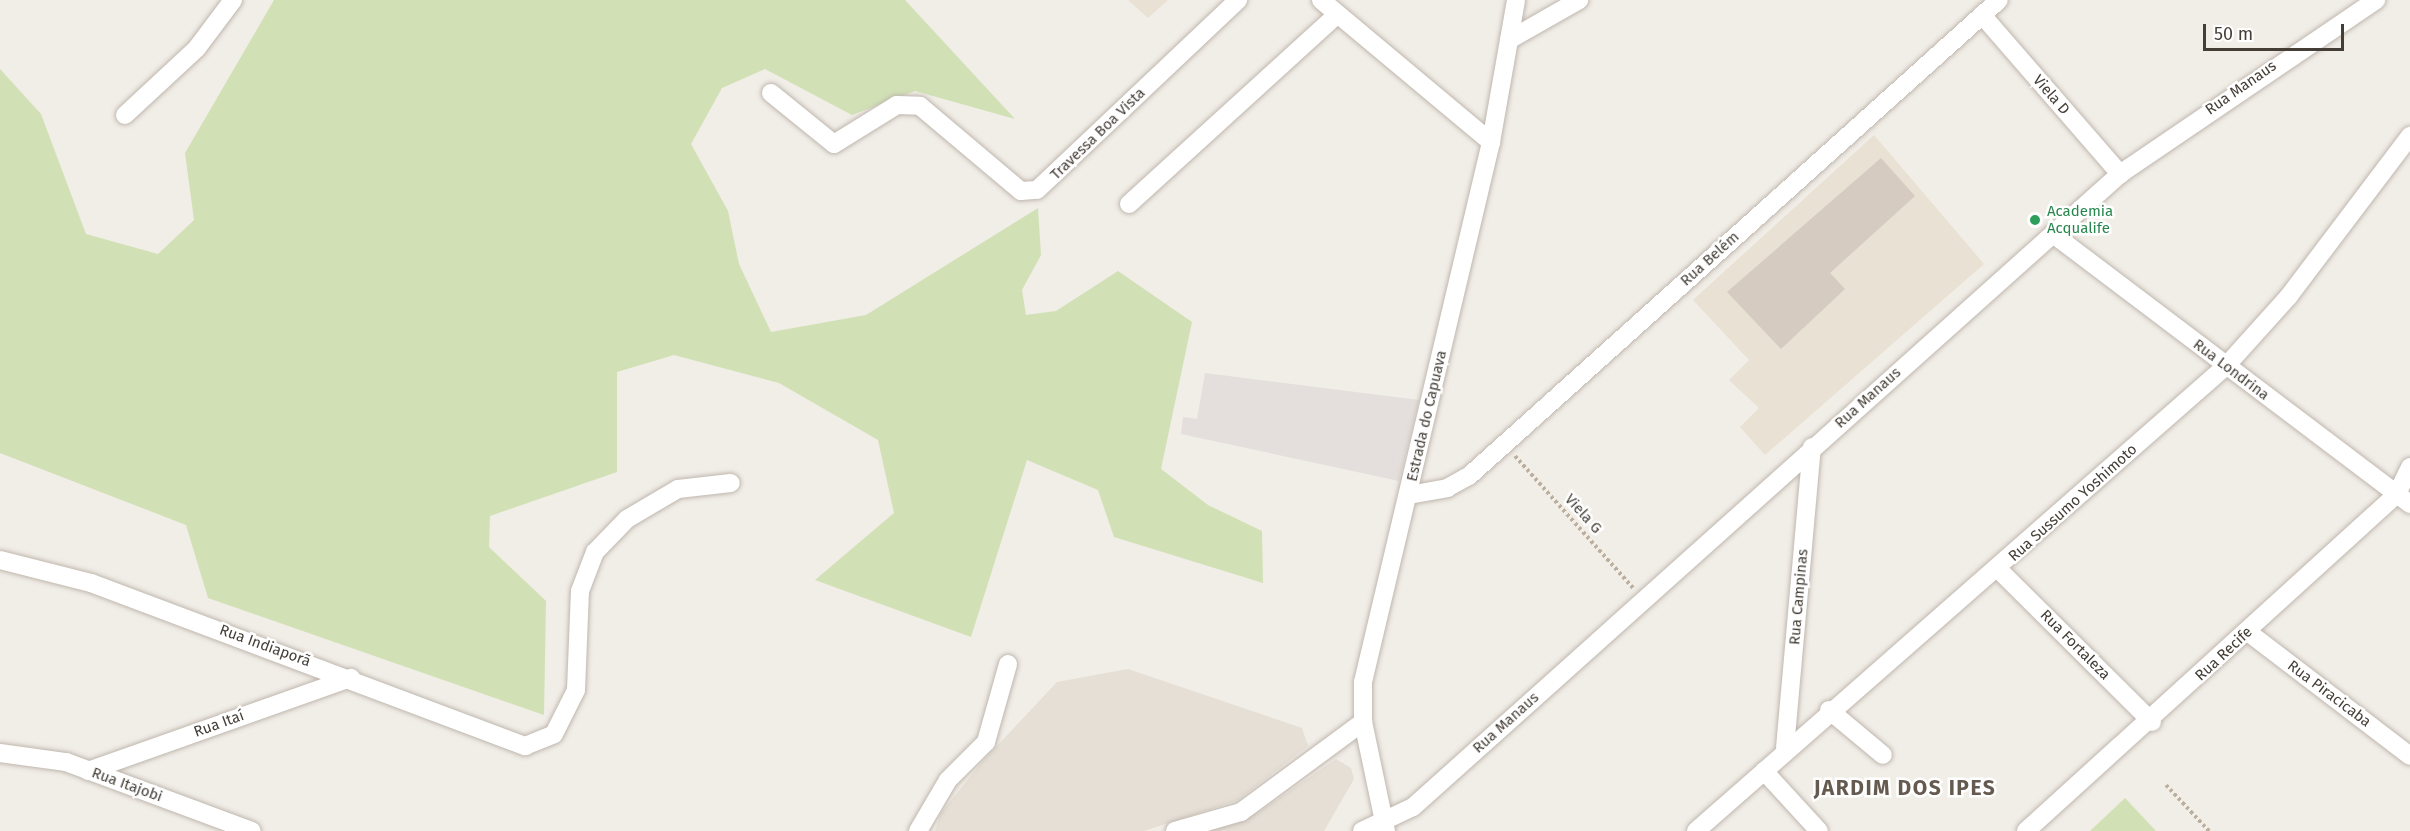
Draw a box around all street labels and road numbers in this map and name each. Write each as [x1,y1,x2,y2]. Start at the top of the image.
street label: Rua Manaus [2202,57,2280,119]
street label: Viela D [2029,71,2073,119]
street label: Travessa Boa Vista [1047,84,1149,184]
street label: Rua Belém [1677,228,1743,290]
street label: Rua Londrina [2189,336,2273,404]
street label: Estrada do Capuava [1403,349,1451,483]
street label: Rua Manaus [1831,364,1905,432]
street label: Rua Sussumo Yoshimoto [2005,441,2141,565]
street label: Viela G [1561,491,1605,537]
street label: Rua Campinas [1786,548,1812,646]
street label: Rua Fortaleza [2036,606,2114,684]
street label: Rua Indiaporã [217,621,313,671]
street label: Rua Recife [2192,623,2256,685]
street label: Rua Piracicaba [2284,657,2374,731]
street label: Rua Manaus [1469,689,1543,757]
street label: Rua Itaí [191,707,247,741]
street label: Rua Itajobi [89,764,165,806]

